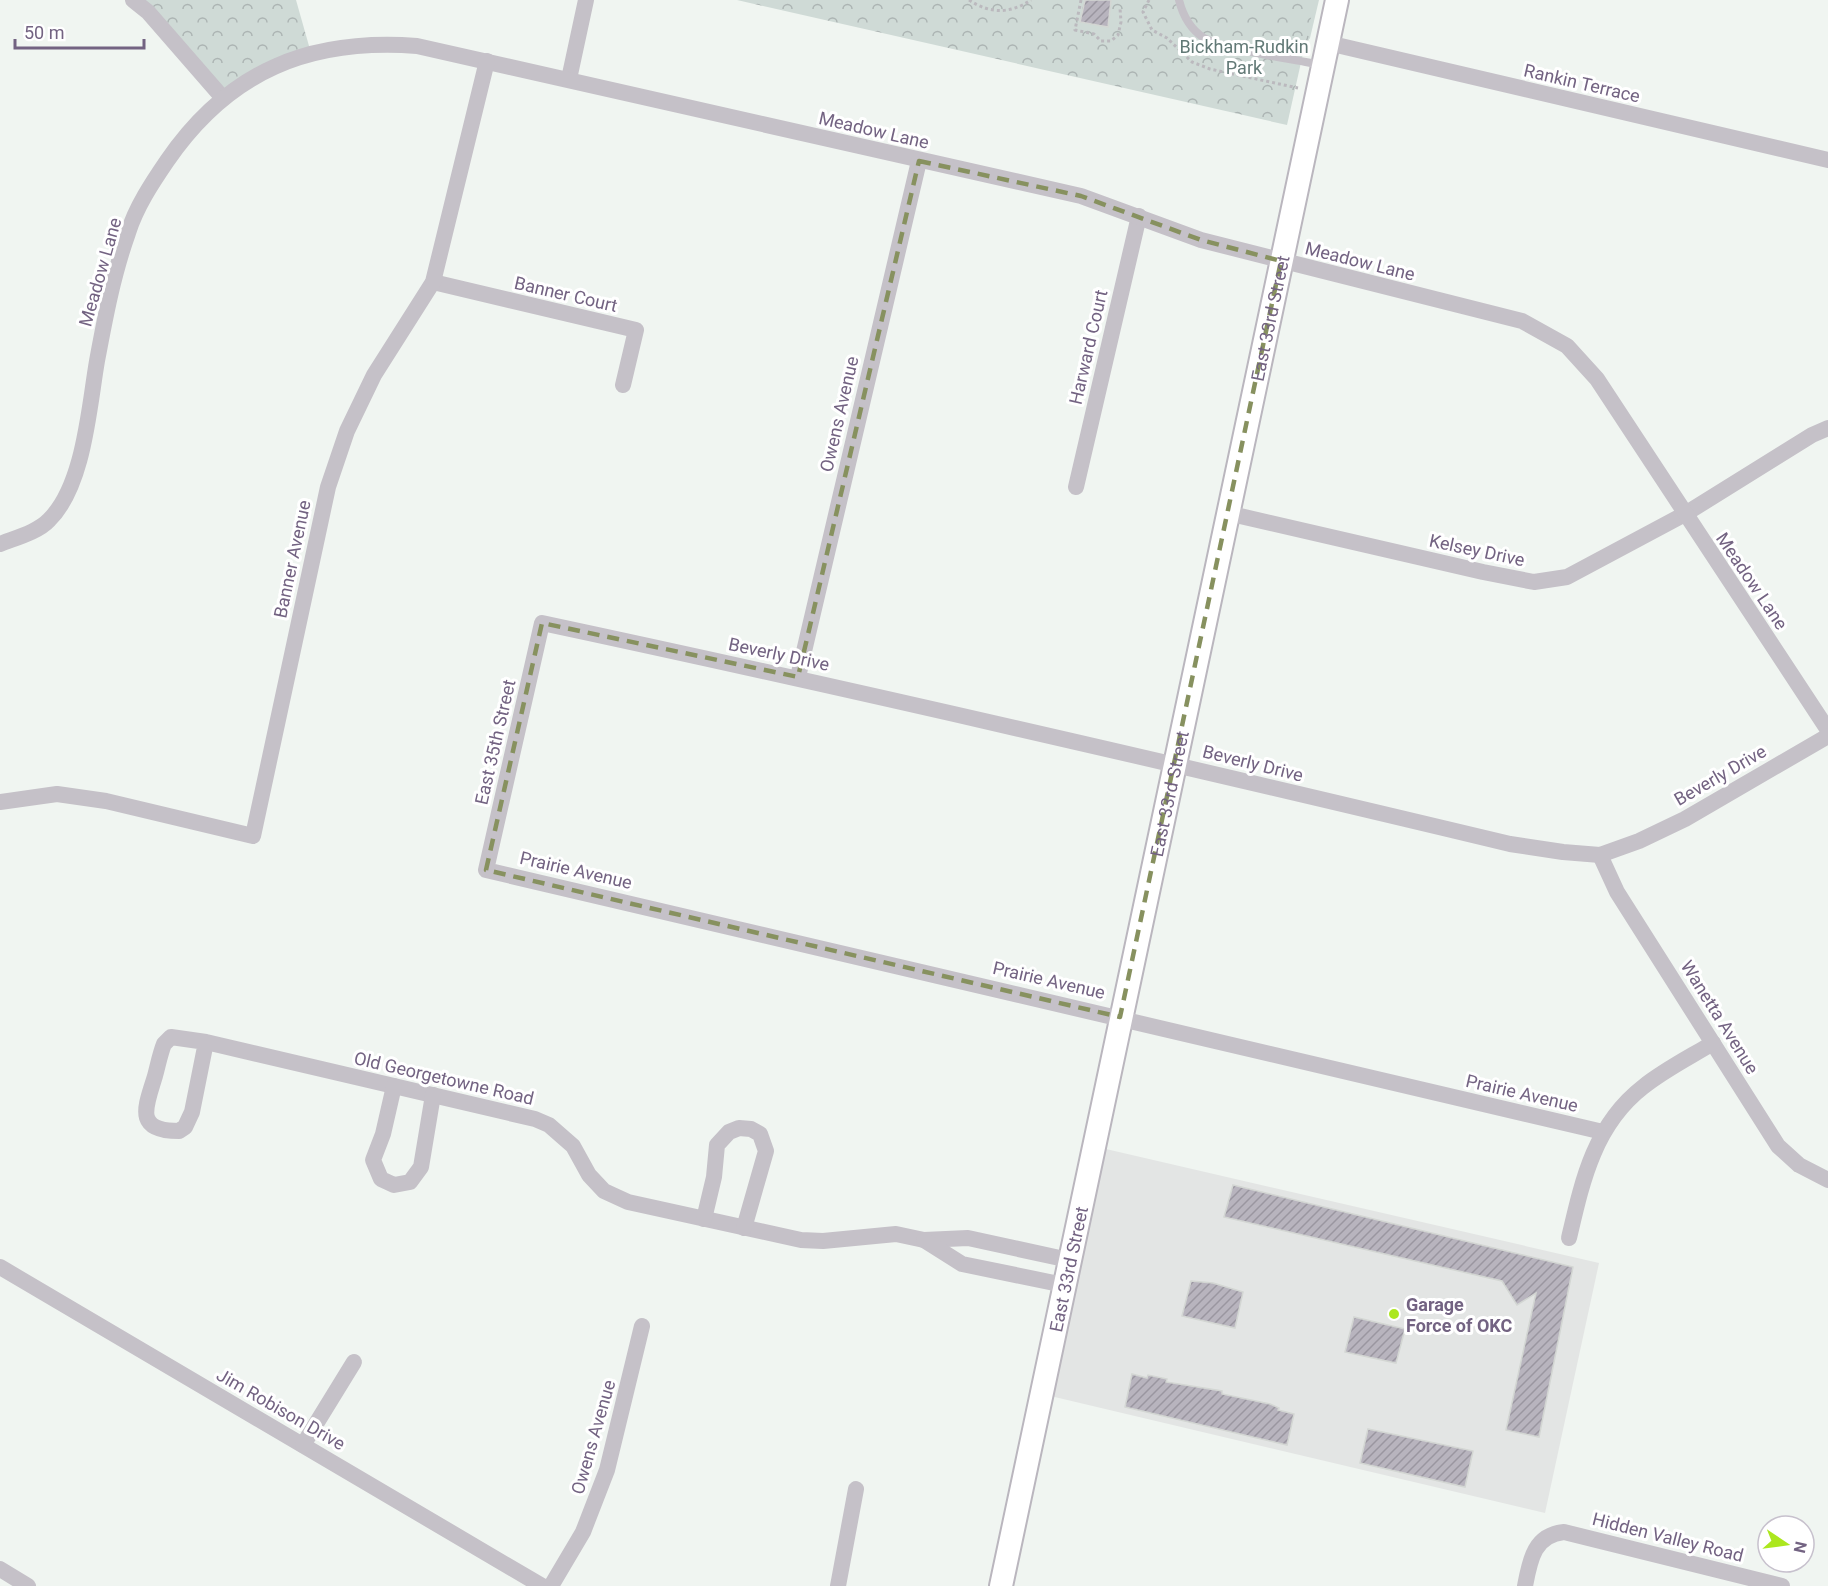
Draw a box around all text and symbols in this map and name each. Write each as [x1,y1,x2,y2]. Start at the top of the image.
scale bar [15,12,144,50]
text: 50 m [24,22,64,43]
park label: Bickham-Rudkin Park [1179,36,1309,78]
street label: Rankin Terrace [1522,59,1642,107]
street label: Meadow Lane [817,107,931,153]
street label: Meadow Lane [74,215,126,329]
street label: Meadow Lane [1303,237,1417,285]
street label: East 33rd Street [1246,253,1293,383]
street label: Banner Court [512,272,620,316]
street label: Harward Court [1065,287,1111,406]
street label: Owens Avenue [815,354,863,474]
street label: Banner Avenue [269,498,315,620]
street label: Meadow Lane [1712,529,1792,633]
street label: Kelsey Drive [1427,530,1527,570]
street label: Beverly Drive [727,633,831,675]
street label: East 35th Street [470,677,520,807]
street label: East 33rd Street [1145,729,1192,858]
street label: Beverly Drive [1201,740,1305,786]
street label: Beverly Drive [1670,740,1770,810]
street label: Prairie Avenue [518,847,634,893]
street label: Wanetta Avenue [1677,956,1763,1078]
street label: Prairie Avenue [991,957,1107,1003]
street label: Old Georgetowne Road [352,1047,536,1109]
street label: Prairie Avenue [1464,1070,1580,1116]
street label: East 33rd Street [1045,1204,1092,1334]
place label: Garage Force of OKC [1406,1294,1513,1336]
marker: Garage Force of OKC [1387,1307,1401,1321]
street label: Jim Robison Drive [213,1364,349,1454]
street label: Owens Avenue [567,1377,619,1497]
street label: Hidden Valley Road [1590,1508,1746,1566]
north arrow [1756,1514,1816,1574]
text: N [1790,1540,1811,1555]

